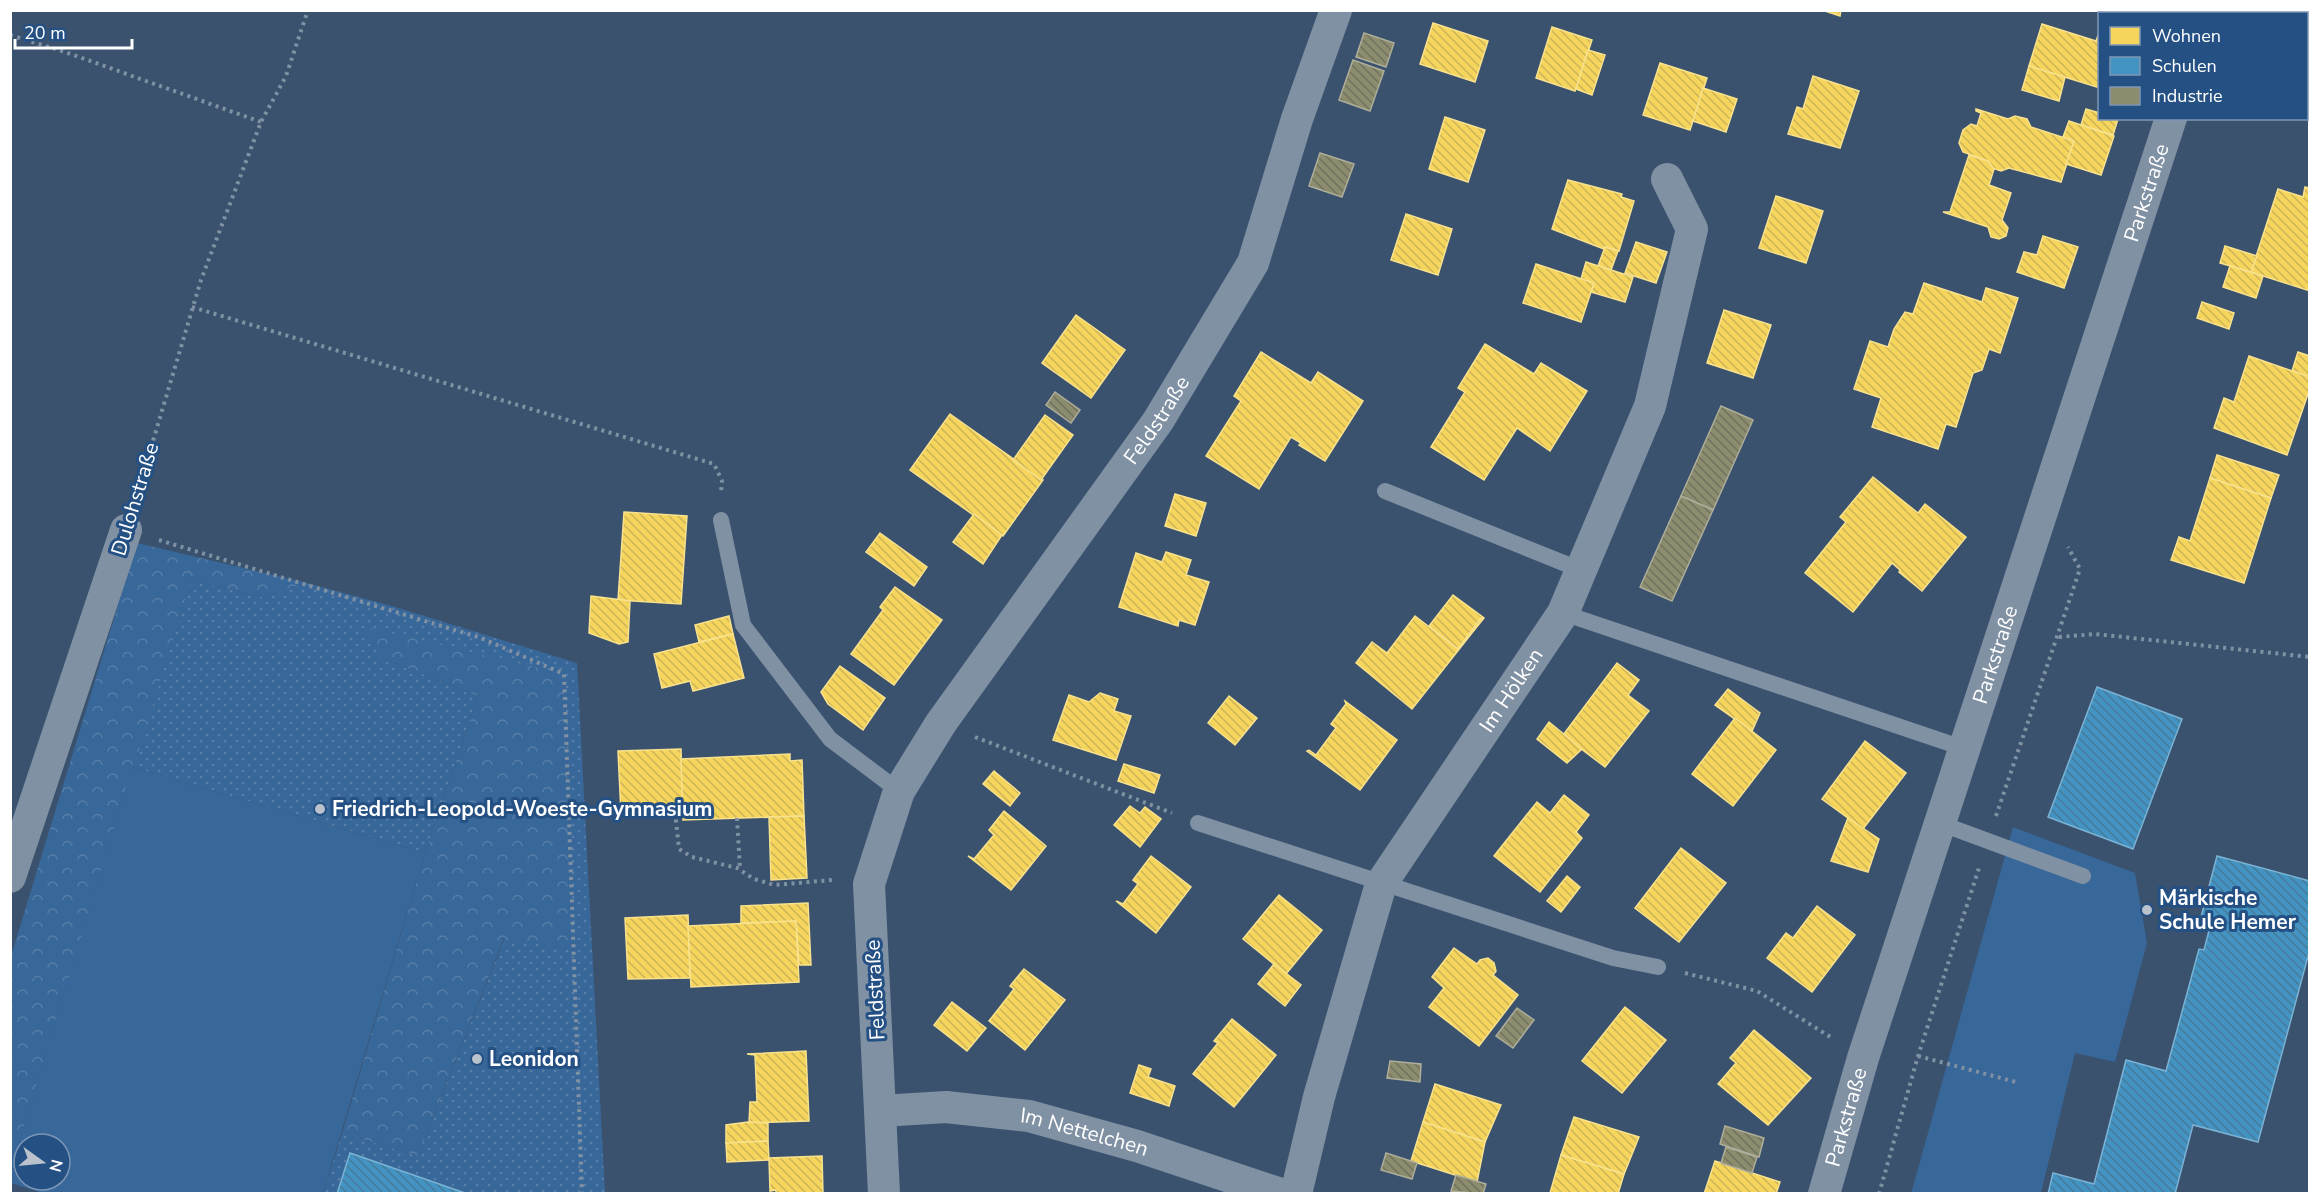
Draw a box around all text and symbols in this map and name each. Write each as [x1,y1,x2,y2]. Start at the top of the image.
scale bar [15,12,132,50]
legend [2098,12,2308,120]
text: 20 m [24,21,66,45]
text: Wohnen [2152,24,2221,48]
text: Schulen [2152,54,2217,78]
text: Industrie [2152,84,2223,108]
street label: Parkstraße [2117,140,2176,245]
street label: Feldstraße [1117,371,1196,470]
street label: Dulohstraße [104,439,166,559]
street label: Parkstraße [1966,602,2024,707]
street label: Im Hölken [1473,643,1550,738]
place label: Friedrich-Leopold-Woeste-Gymnasium [332,795,712,823]
marker: Friedrich-Leopold-Woeste-Gymnasium [313,802,327,816]
place label: Märkische Schule Hemer [2159,884,2297,936]
marker: Märkische Schule Hemer [2140,903,2154,917]
street label: Feldstraße [858,939,892,1041]
place label: Leonidon [489,1045,579,1073]
marker: Leonidon [470,1052,484,1066]
street label: Parkstraße [1819,1064,1874,1170]
street label: Im Nettelchen [1019,1101,1152,1163]
north arrow [12,1132,72,1192]
text: N [43,1157,68,1174]

